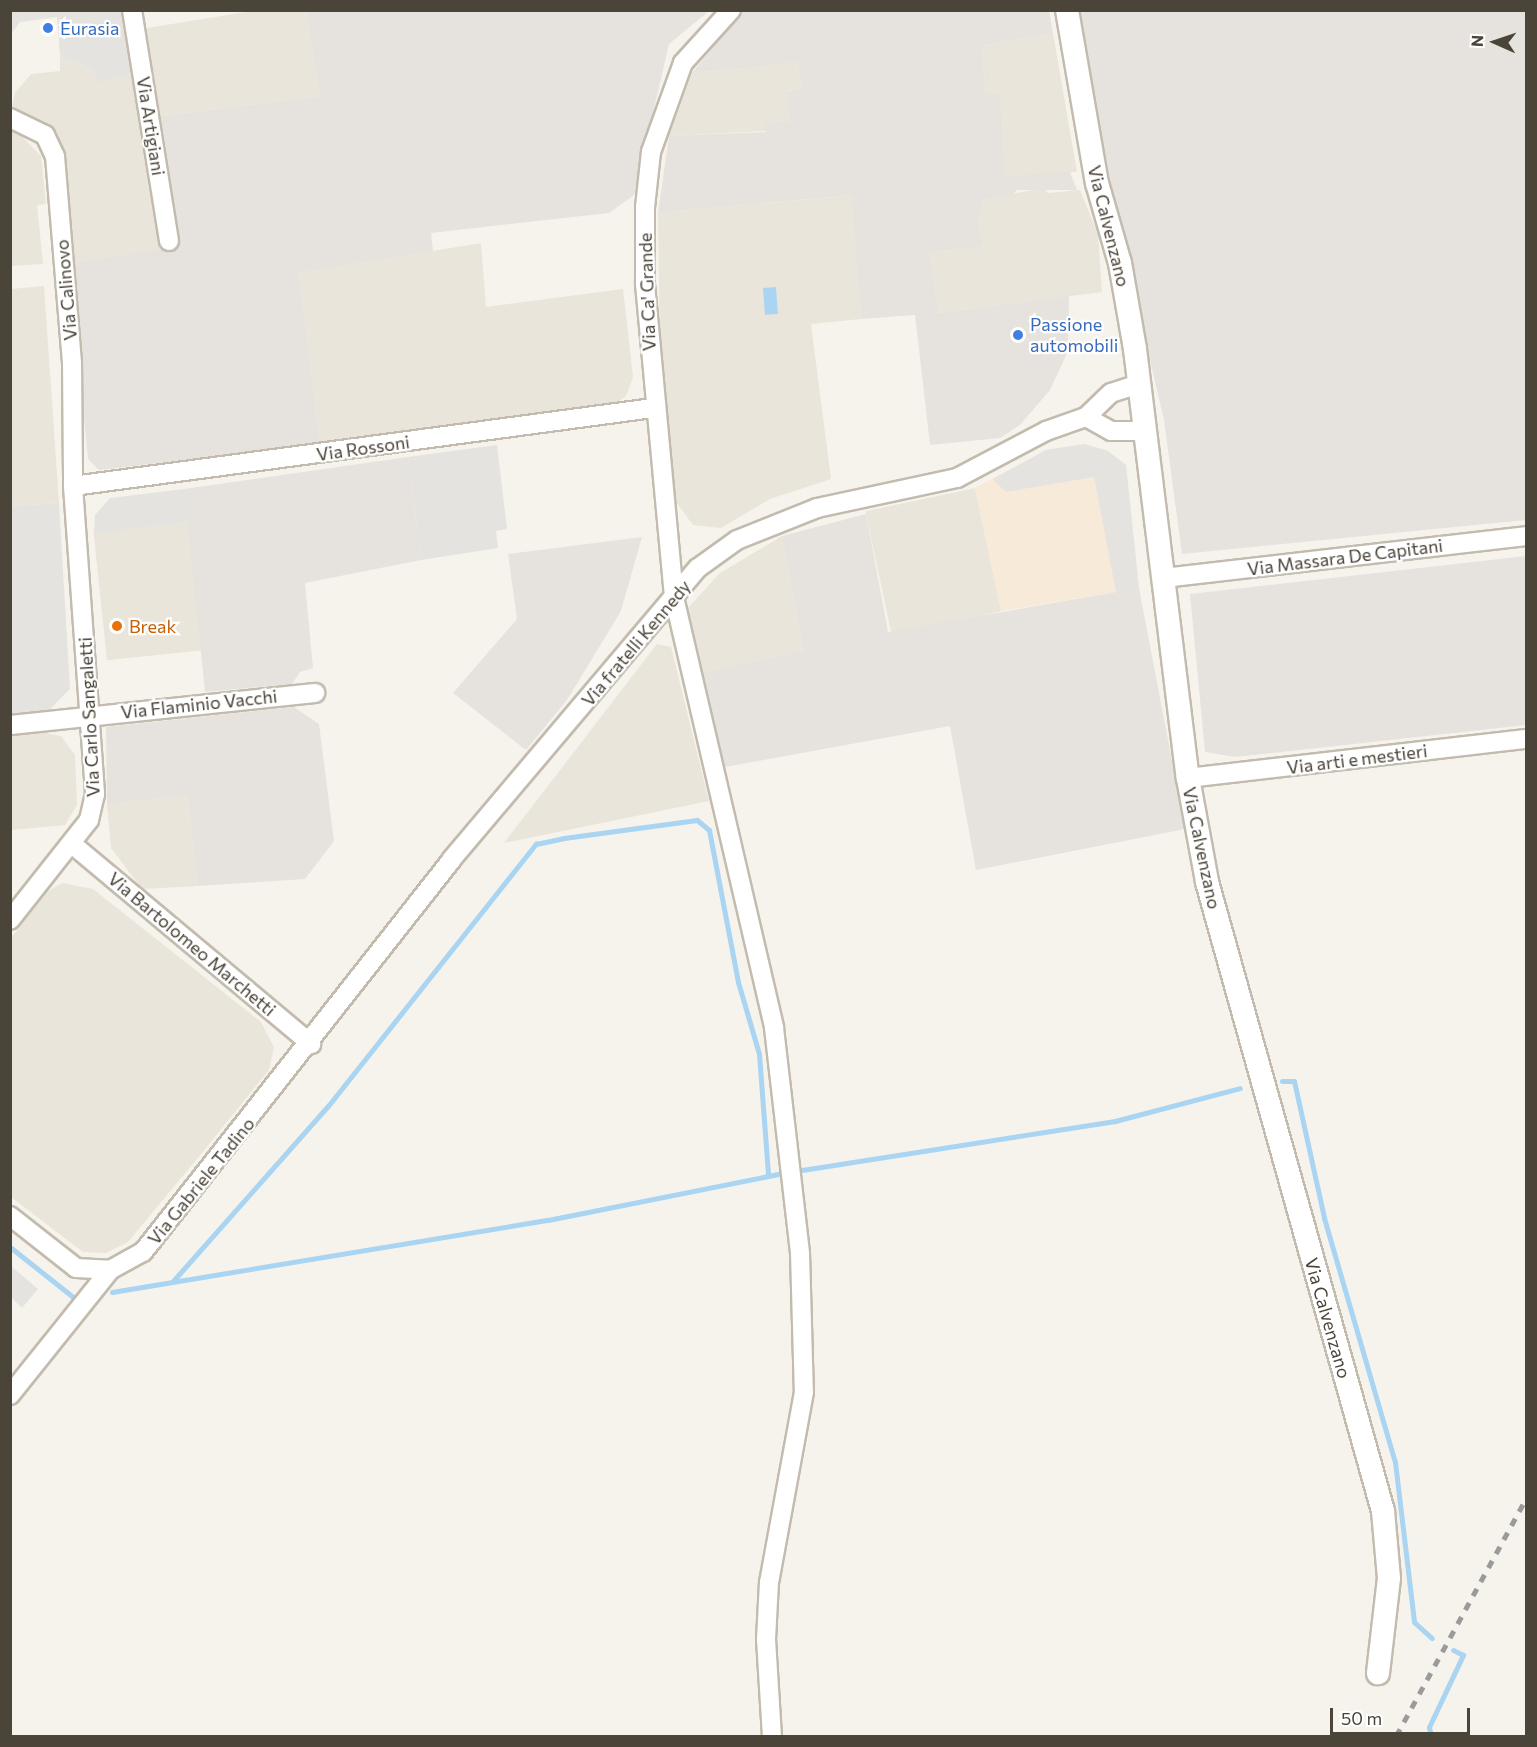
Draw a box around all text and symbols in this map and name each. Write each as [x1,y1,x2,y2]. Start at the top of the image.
north arrow [1465,12,1525,72]
place label: Eurasia [60,17,119,39]
marker: Eurasia [41,21,55,35]
text: N [1467,35,1486,48]
street label: Via Artigiani [132,75,170,177]
street label: Via Calvenzano [1083,163,1135,289]
street label: Via Ca' Grande [634,232,660,352]
street label: Via Calinovo [51,239,81,341]
place label: Passione automobili [1030,314,1118,356]
marker: Passione automobili [1011,328,1025,342]
street label: Via Rossoni [315,431,411,465]
street label: Via Massara De Capitani [1246,534,1444,580]
street label: Via fratelli Kennedy [577,575,695,711]
place label: Break [129,615,176,637]
marker: Break [110,619,124,633]
street label: Via Carlo Sangaletti [74,636,104,798]
street label: Via Flaminio Vacchi [120,685,278,723]
street label: Via arti e mestieri [1285,740,1429,778]
street label: Via Calvenzano [1179,785,1225,911]
street label: Via Bartolomeo Marchetti [104,868,280,1020]
street label: Via Gabriele Tadino [143,1113,259,1249]
street label: Via Calvenzano [1300,1255,1356,1381]
scale bar [1333,1696,1472,1734]
text: 50 m [1341,1707,1382,1729]

